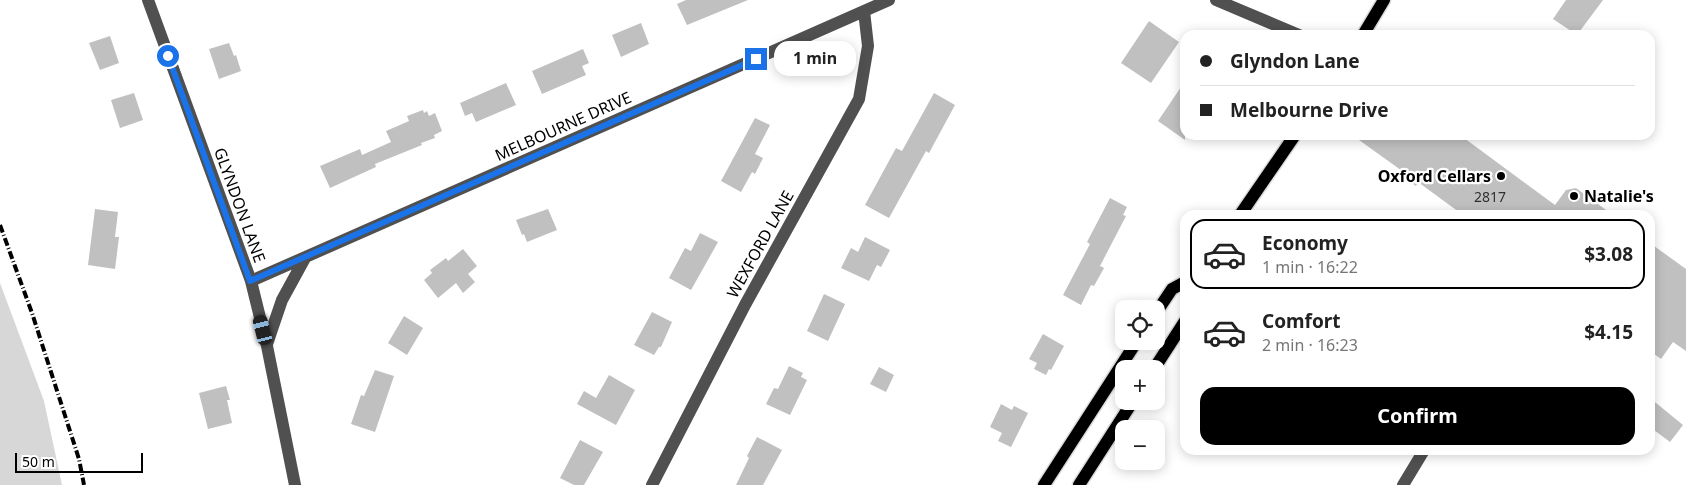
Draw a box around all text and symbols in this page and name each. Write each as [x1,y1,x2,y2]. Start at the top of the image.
callout: 1 min [774,42,856,76]
route start [157,45,179,67]
text: 1 min [793,47,837,69]
route end [745,48,767,70]
text: Glyndon Lane [1230,48,1360,74]
street label: MELBOURNE DRIVE [491,86,635,166]
text: Melbourne Drive [1230,97,1389,123]
street label: GLYNDON LANE [209,144,271,266]
place label: Oxford Cellars [1378,165,1491,187]
marker: Oxford Cellars [1495,170,1507,182]
place label: Natalie's [1584,185,1654,207]
street label: WEXFORD LANE [721,186,799,302]
house number: 2817 [1474,187,1506,206]
marker: Natalie's [1568,190,1580,202]
text: Economy [1262,230,1348,256]
icon: car [1202,232,1247,277]
text: $3.08 [1584,241,1633,267]
text: 1 min · 16:22 [1262,256,1358,278]
map controls [1115,300,1165,470]
button: locate [1115,300,1165,350]
text: Comfort [1262,308,1341,334]
icon: car [1202,310,1247,355]
car [252,314,273,346]
text: $4.15 [1584,319,1633,345]
text: 2 min · 16:23 [1262,334,1358,356]
button: + [1115,360,1165,410]
button: Confirm [1200,387,1635,445]
button: − [1115,420,1165,470]
scale bar [15,450,142,473]
text: 50 m [22,452,55,471]

